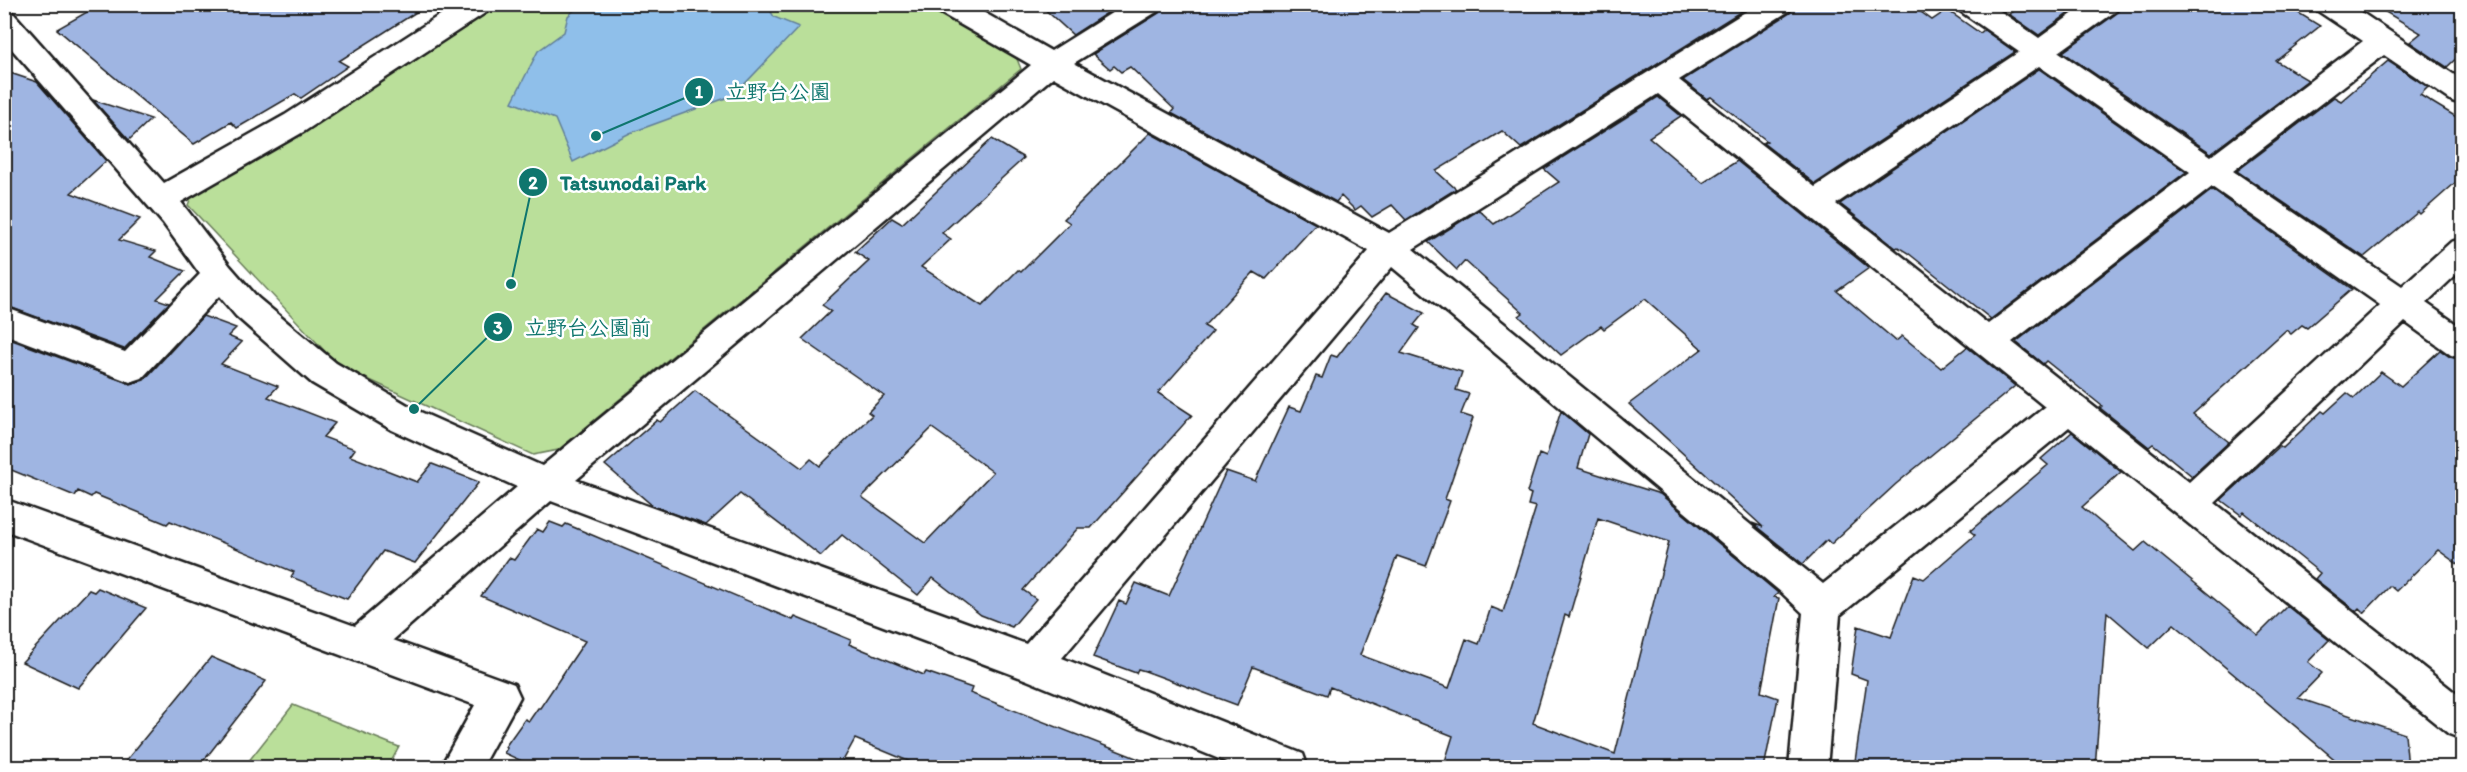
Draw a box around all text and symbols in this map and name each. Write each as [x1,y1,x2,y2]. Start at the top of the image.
callout: 立野台公園 [684,72,843,111]
text: 立野台公園 [726,79,831,104]
text: 1 [695,81,704,103]
callout: Tatsunodai Park [518,163,718,202]
text: Tatsunodai Park [559,170,707,195]
text: 2 [528,172,538,194]
callout: 立野台公園前 [483,308,663,347]
text: 立野台公園前 [525,315,651,340]
text: 3 [493,317,503,339]

